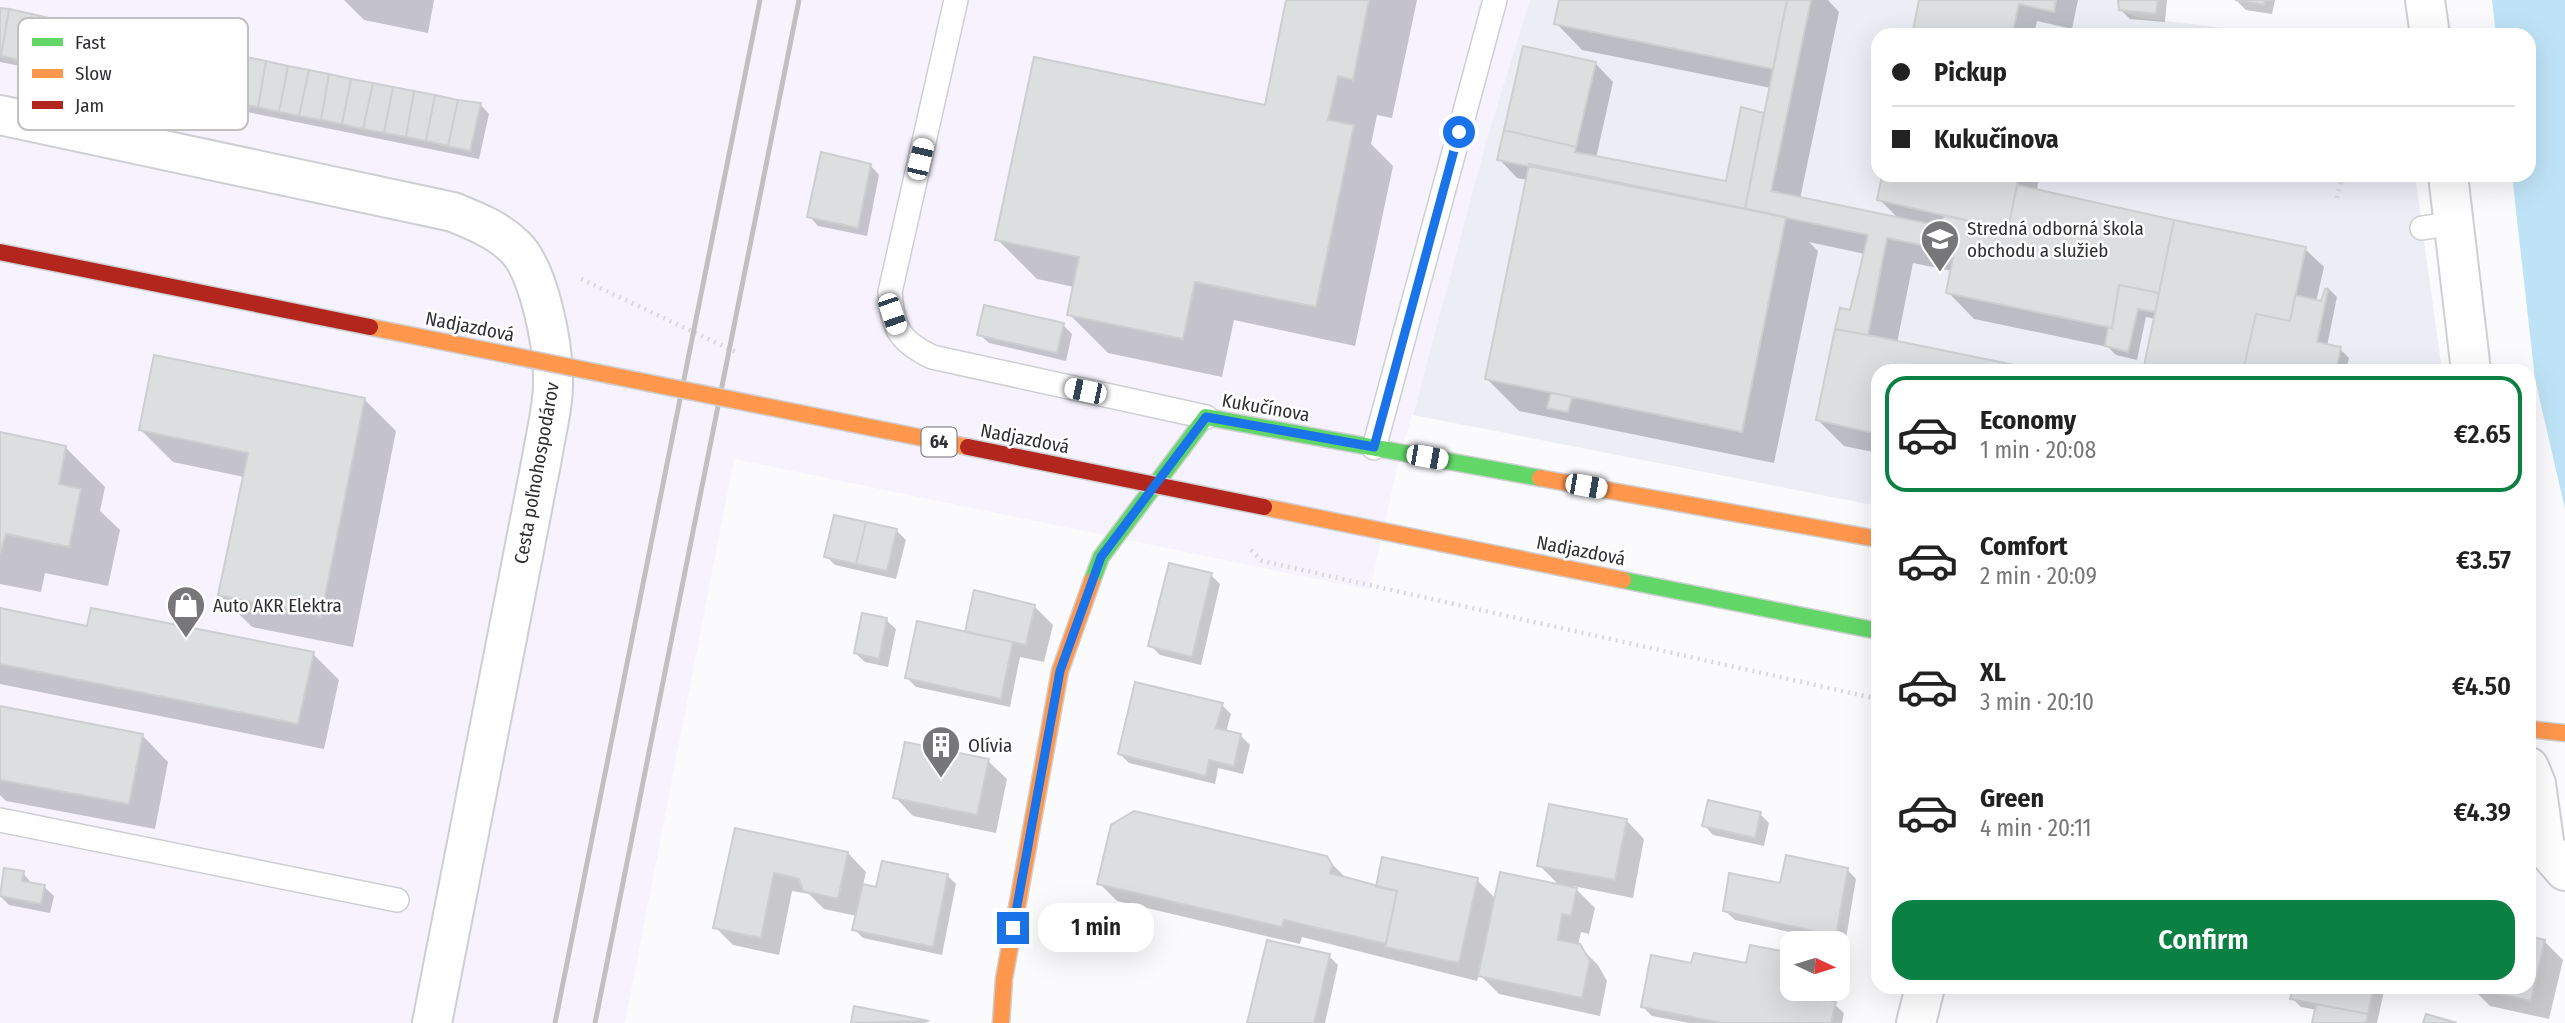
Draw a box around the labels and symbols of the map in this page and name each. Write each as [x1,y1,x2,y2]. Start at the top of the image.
legend [18,18,248,130]
text: Fast [75,31,106,54]
text: Slow [75,62,112,85]
text: Jam [75,94,104,117]
route start [1443,116,1475,148]
car [906,136,935,182]
place label: Stredná odborná škola obchodu a služieb [1967,217,2144,262]
school or university icon: Stredná odborná škola obchodu a služieb [1919,218,1961,273]
car [876,291,909,337]
street label: Nadjazdová [423,307,516,346]
car [1063,376,1108,406]
street label: Cesta poľnohospodárov [509,380,564,566]
street label: Kukučínova [1220,388,1312,427]
street label: Nadjazdová [978,419,1071,458]
road number: 64 [922,428,956,457]
car [1405,443,1450,471]
car [1564,472,1609,500]
street label: Nadjazdová [1534,531,1627,570]
shop icon: Auto AKR Elektra [165,584,207,639]
place label: Auto AKR Elektra [213,594,342,617]
building icon: Olívia [920,724,962,779]
place label: Olívia [968,734,1012,757]
callout: 1 min [1038,904,1153,953]
route end [997,912,1029,944]
north arrow [1780,931,1850,1001]

